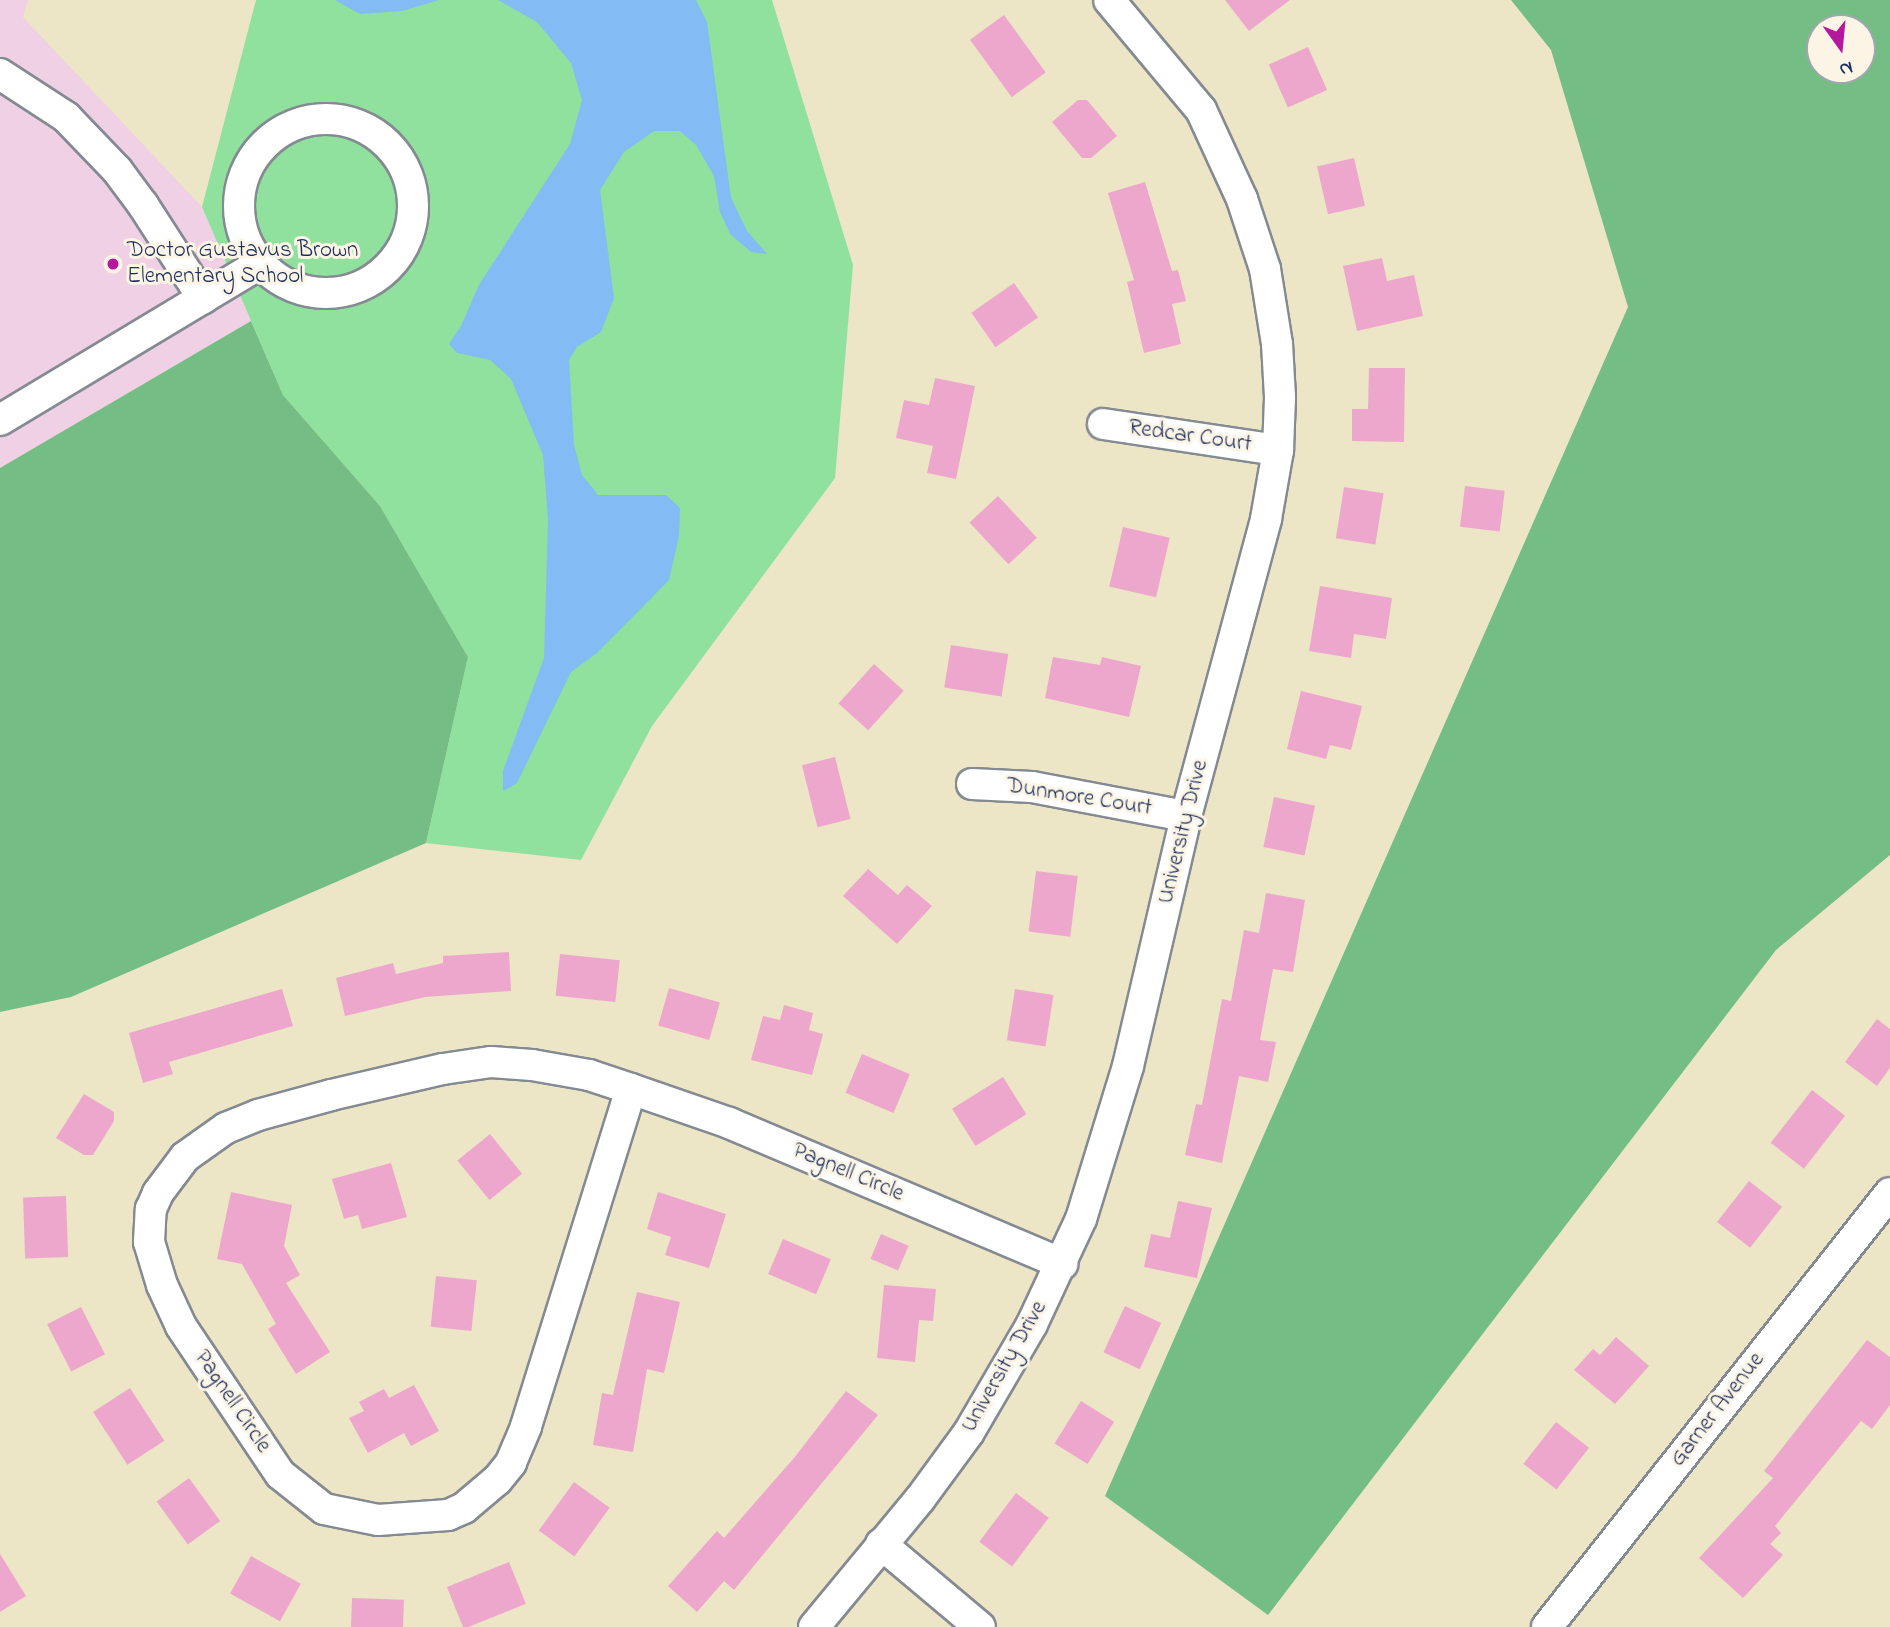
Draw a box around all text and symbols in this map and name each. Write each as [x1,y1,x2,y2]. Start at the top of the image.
north arrow [1806,14,1876,84]
text: N [1836,53,1856,83]
place label: Doctor Gustavus Brown Elementary School [127,237,358,291]
marker: Doctor Gustavus Brown Elementary School [105,256,121,272]
street label: Redcar Court [1127,415,1253,459]
street label: University Drive [1153,757,1215,907]
street label: Dunmore Court [1004,773,1154,823]
street label: Pagnell Circle [788,1137,908,1209]
street label: University Drive [956,1296,1054,1438]
street label: Pagnell Circle [188,1345,276,1459]
street label: Garner Avenue [1665,1347,1771,1473]

